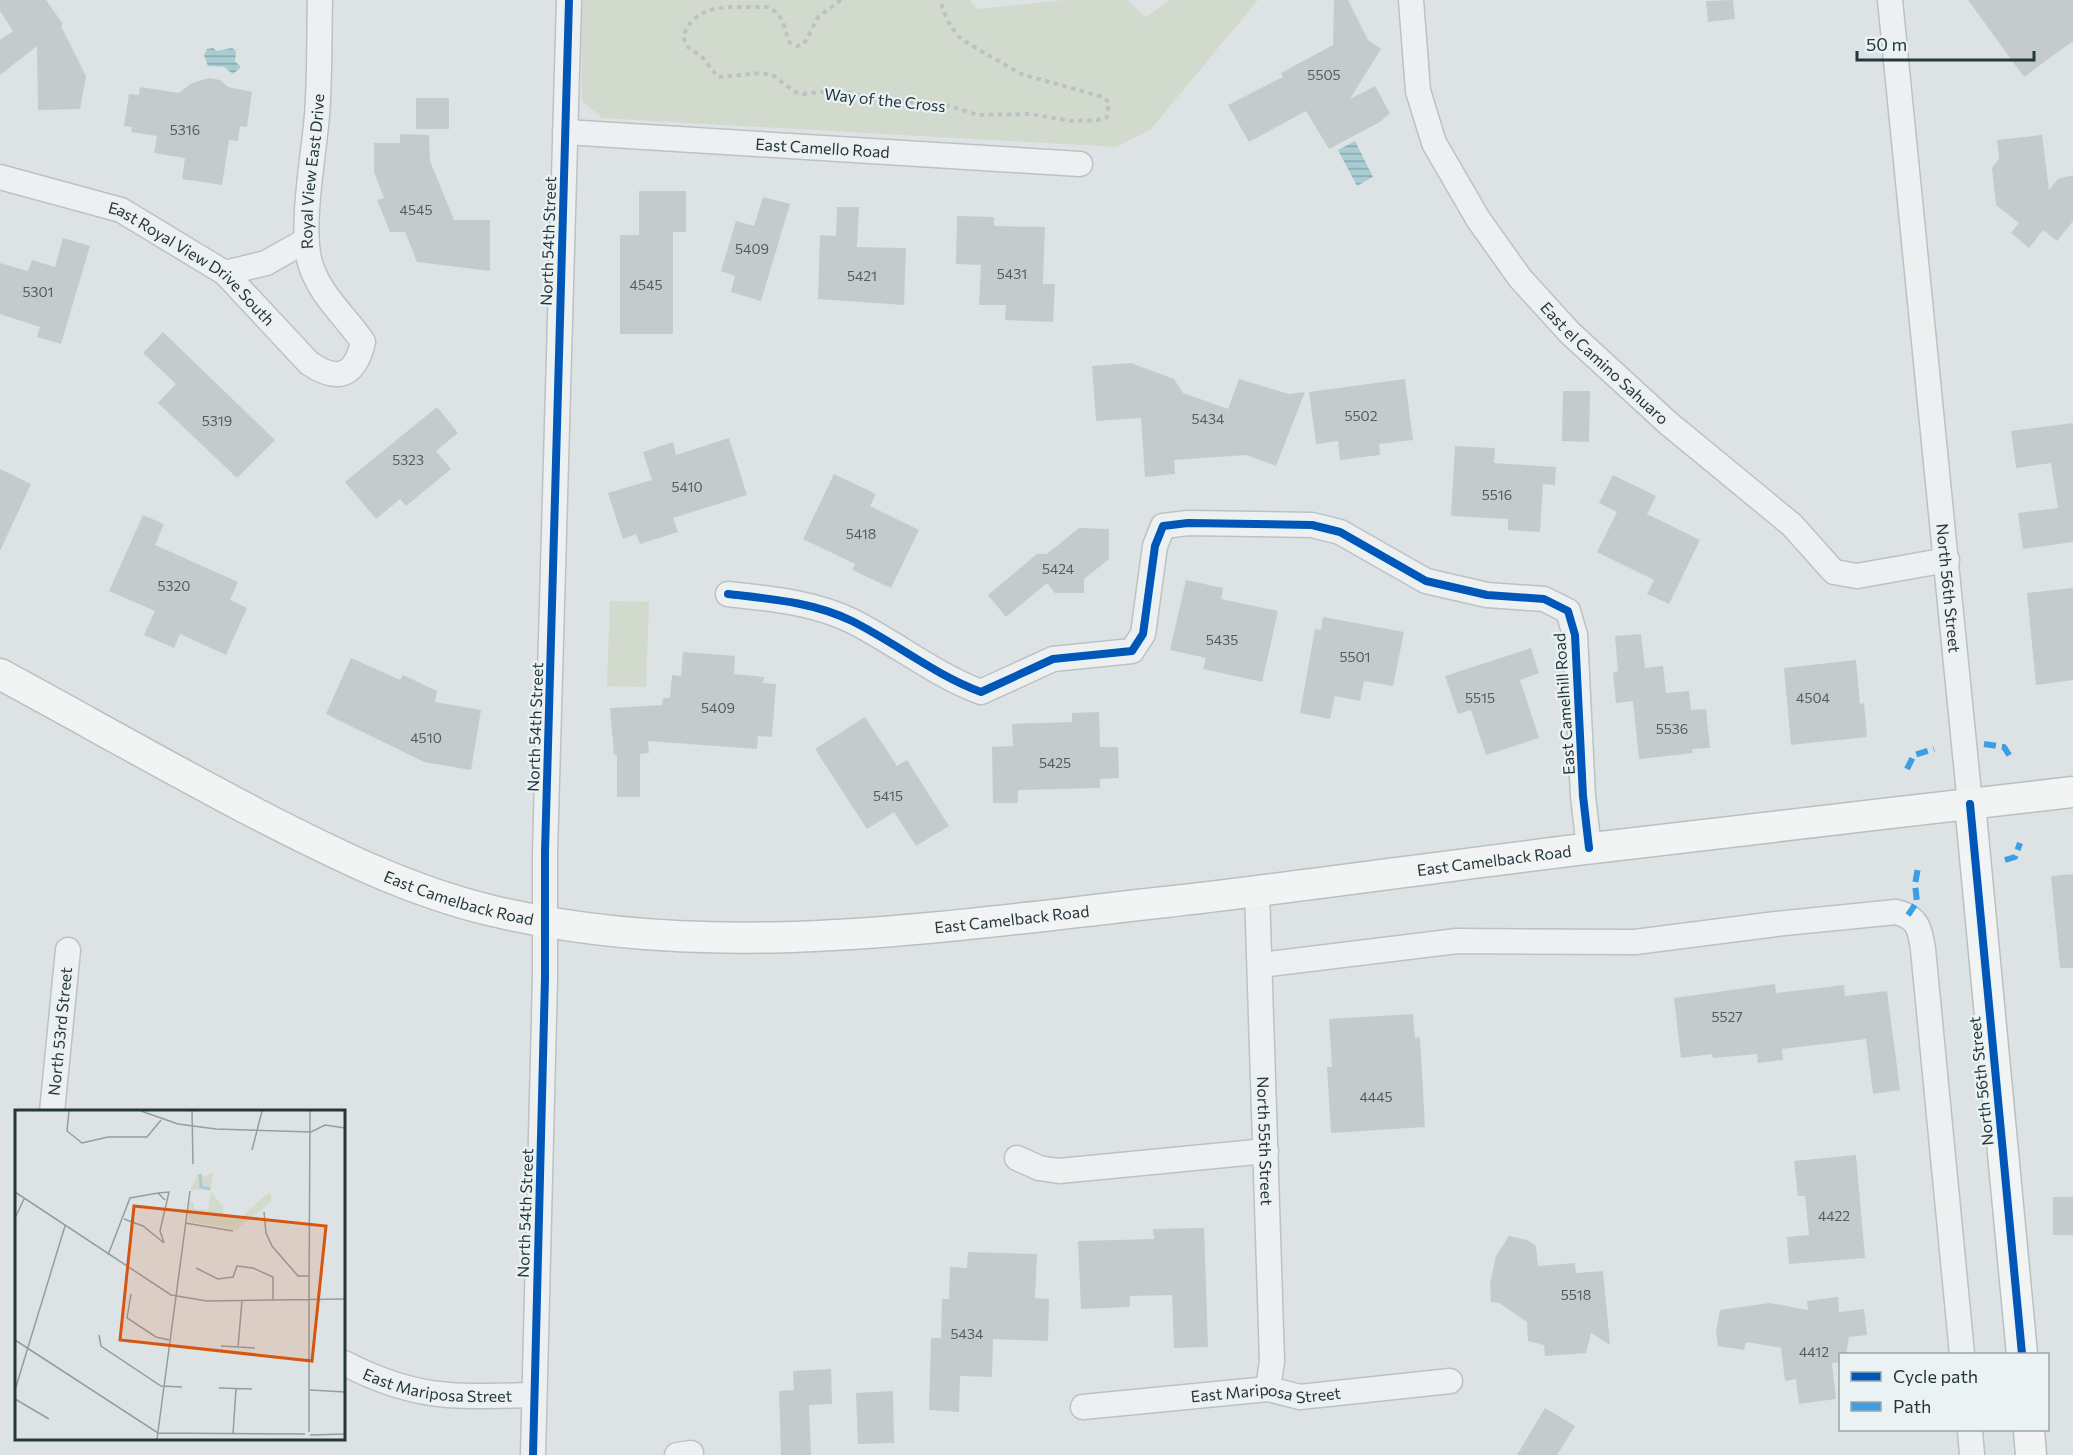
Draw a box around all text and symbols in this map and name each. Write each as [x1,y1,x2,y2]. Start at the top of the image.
scale bar [1857,24,2034,62]
text: 50 m [1866,33,1907,55]
house number: 5505 [1307,66,1341,83]
street label: Way of the Cross [823,84,947,115]
street label: Royal View East Drive [296,93,327,250]
house number: 5316 [170,121,200,138]
street label: East Camello Road [755,134,890,161]
street label: North 54th Street [536,175,559,306]
street label: East Royal View Drive South [106,197,279,329]
house number: 4545 [400,201,432,218]
house number: 5409 [735,240,769,257]
house number: 5431 [997,265,1027,282]
house number: 5421 [847,267,877,284]
house number: 4545 [630,276,662,293]
house number: 5301 [22,283,54,300]
street label: East el Camino Sahuaro [1537,297,1673,428]
house number: 5502 [1345,407,1378,424]
house number: 5434 [1192,410,1225,427]
house number: 5319 [202,412,232,429]
house number: 5323 [392,451,424,468]
house number: 5410 [671,478,703,495]
house number: 5516 [1482,486,1512,503]
street label: North 56th Street [1933,522,1965,654]
house number: 5418 [846,525,876,542]
house number: 5424 [1042,560,1075,577]
house number: 5320 [158,577,190,594]
house number: 5435 [1206,631,1238,648]
street label: East Camelhill Road [1549,632,1578,776]
house number: 5501 [1339,648,1371,665]
street label: North 54th Street [523,661,546,792]
house number: 5515 [1465,689,1495,706]
house number: 4504 [1796,689,1831,706]
house number: 5409 [701,699,735,716]
house number: 5536 [1656,720,1688,737]
house number: 4510 [410,729,442,746]
house number: 5425 [1039,754,1071,771]
house number: 5415 [873,787,903,804]
street label: East Camelback Road [1416,841,1572,879]
street label: East Camelback Road [381,866,535,928]
street label: East Camelback Road [933,901,1090,936]
street label: North 53rd Street [44,966,75,1096]
house number: 5527 [1711,1008,1743,1025]
street label: North 56th Street [1964,1015,1997,1147]
street label: North 55th Street [1254,1076,1277,1206]
house number: 4445 [1359,1088,1393,1105]
inset map [15,1110,345,1440]
street label: North 54th Street [513,1147,536,1278]
house number: 4422 [1818,1207,1850,1224]
house number: 5518 [1561,1286,1591,1303]
house number: 5434 [951,1325,984,1342]
house number: 4412 [1799,1343,1829,1360]
legend [1839,1353,2049,1431]
street label: East Mariposa Street [360,1363,513,1405]
text: Cycle path [1893,1365,1978,1387]
street label: East Mariposa Street [1190,1379,1342,1406]
text: Path [1893,1395,1931,1417]

